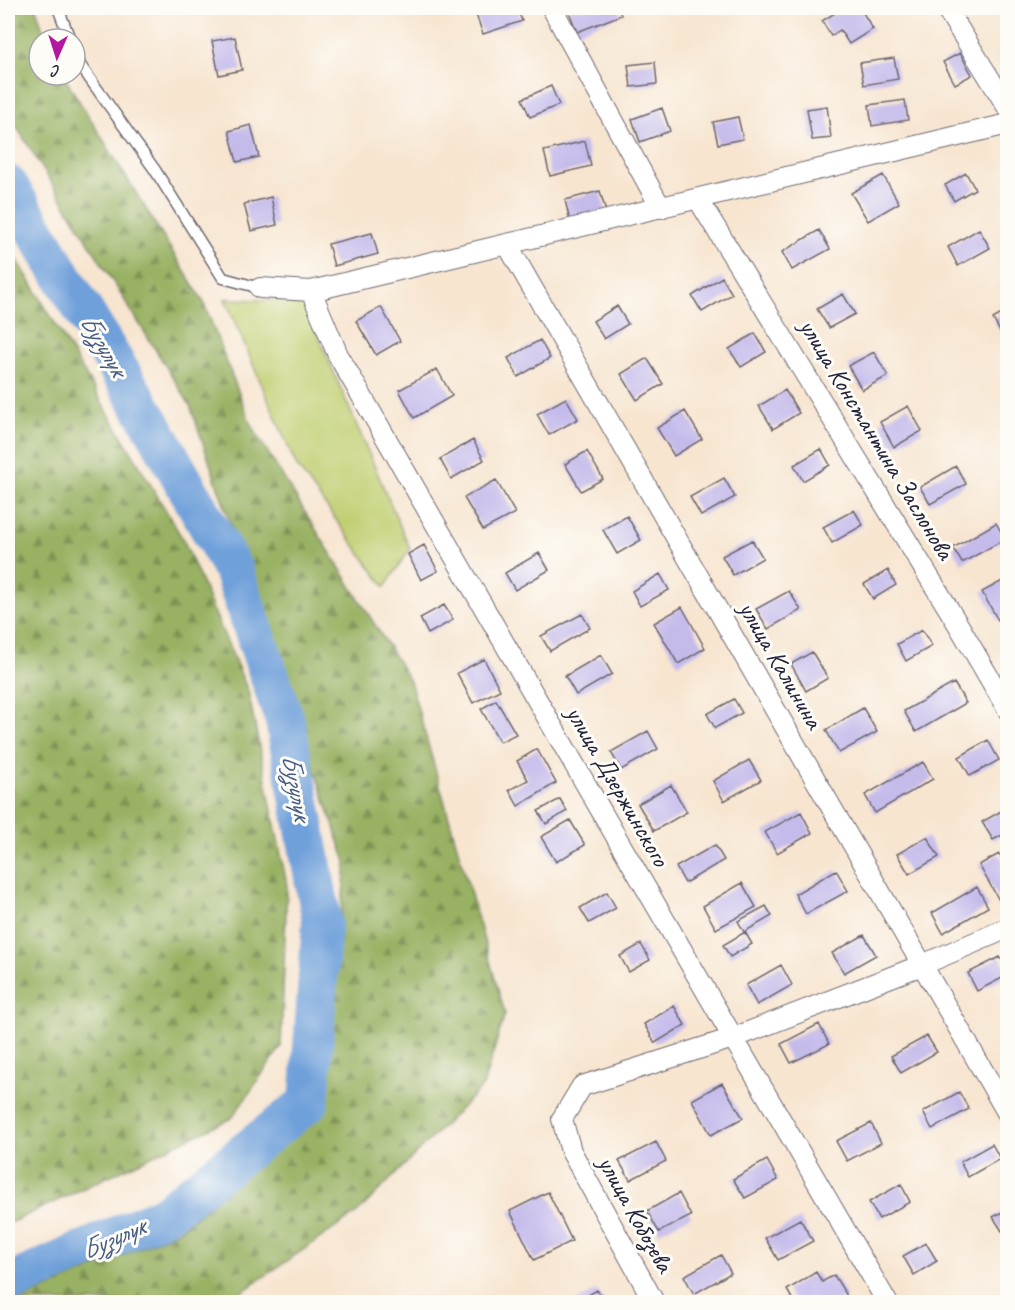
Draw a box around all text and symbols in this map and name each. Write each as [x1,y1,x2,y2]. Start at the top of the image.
north arrow [27,27,87,87]
text: С [50,61,61,81]
water label: Бузулук [71,308,138,386]
street label: улица Константина Заслонова [791,311,963,567]
street label: улица Калинина [730,594,832,736]
street label: улица Дзержинского [558,698,678,874]
water label: Бузулук [273,751,321,827]
street label: улица Кобозева [589,1148,682,1280]
water label: Бузулук [76,1207,155,1268]

